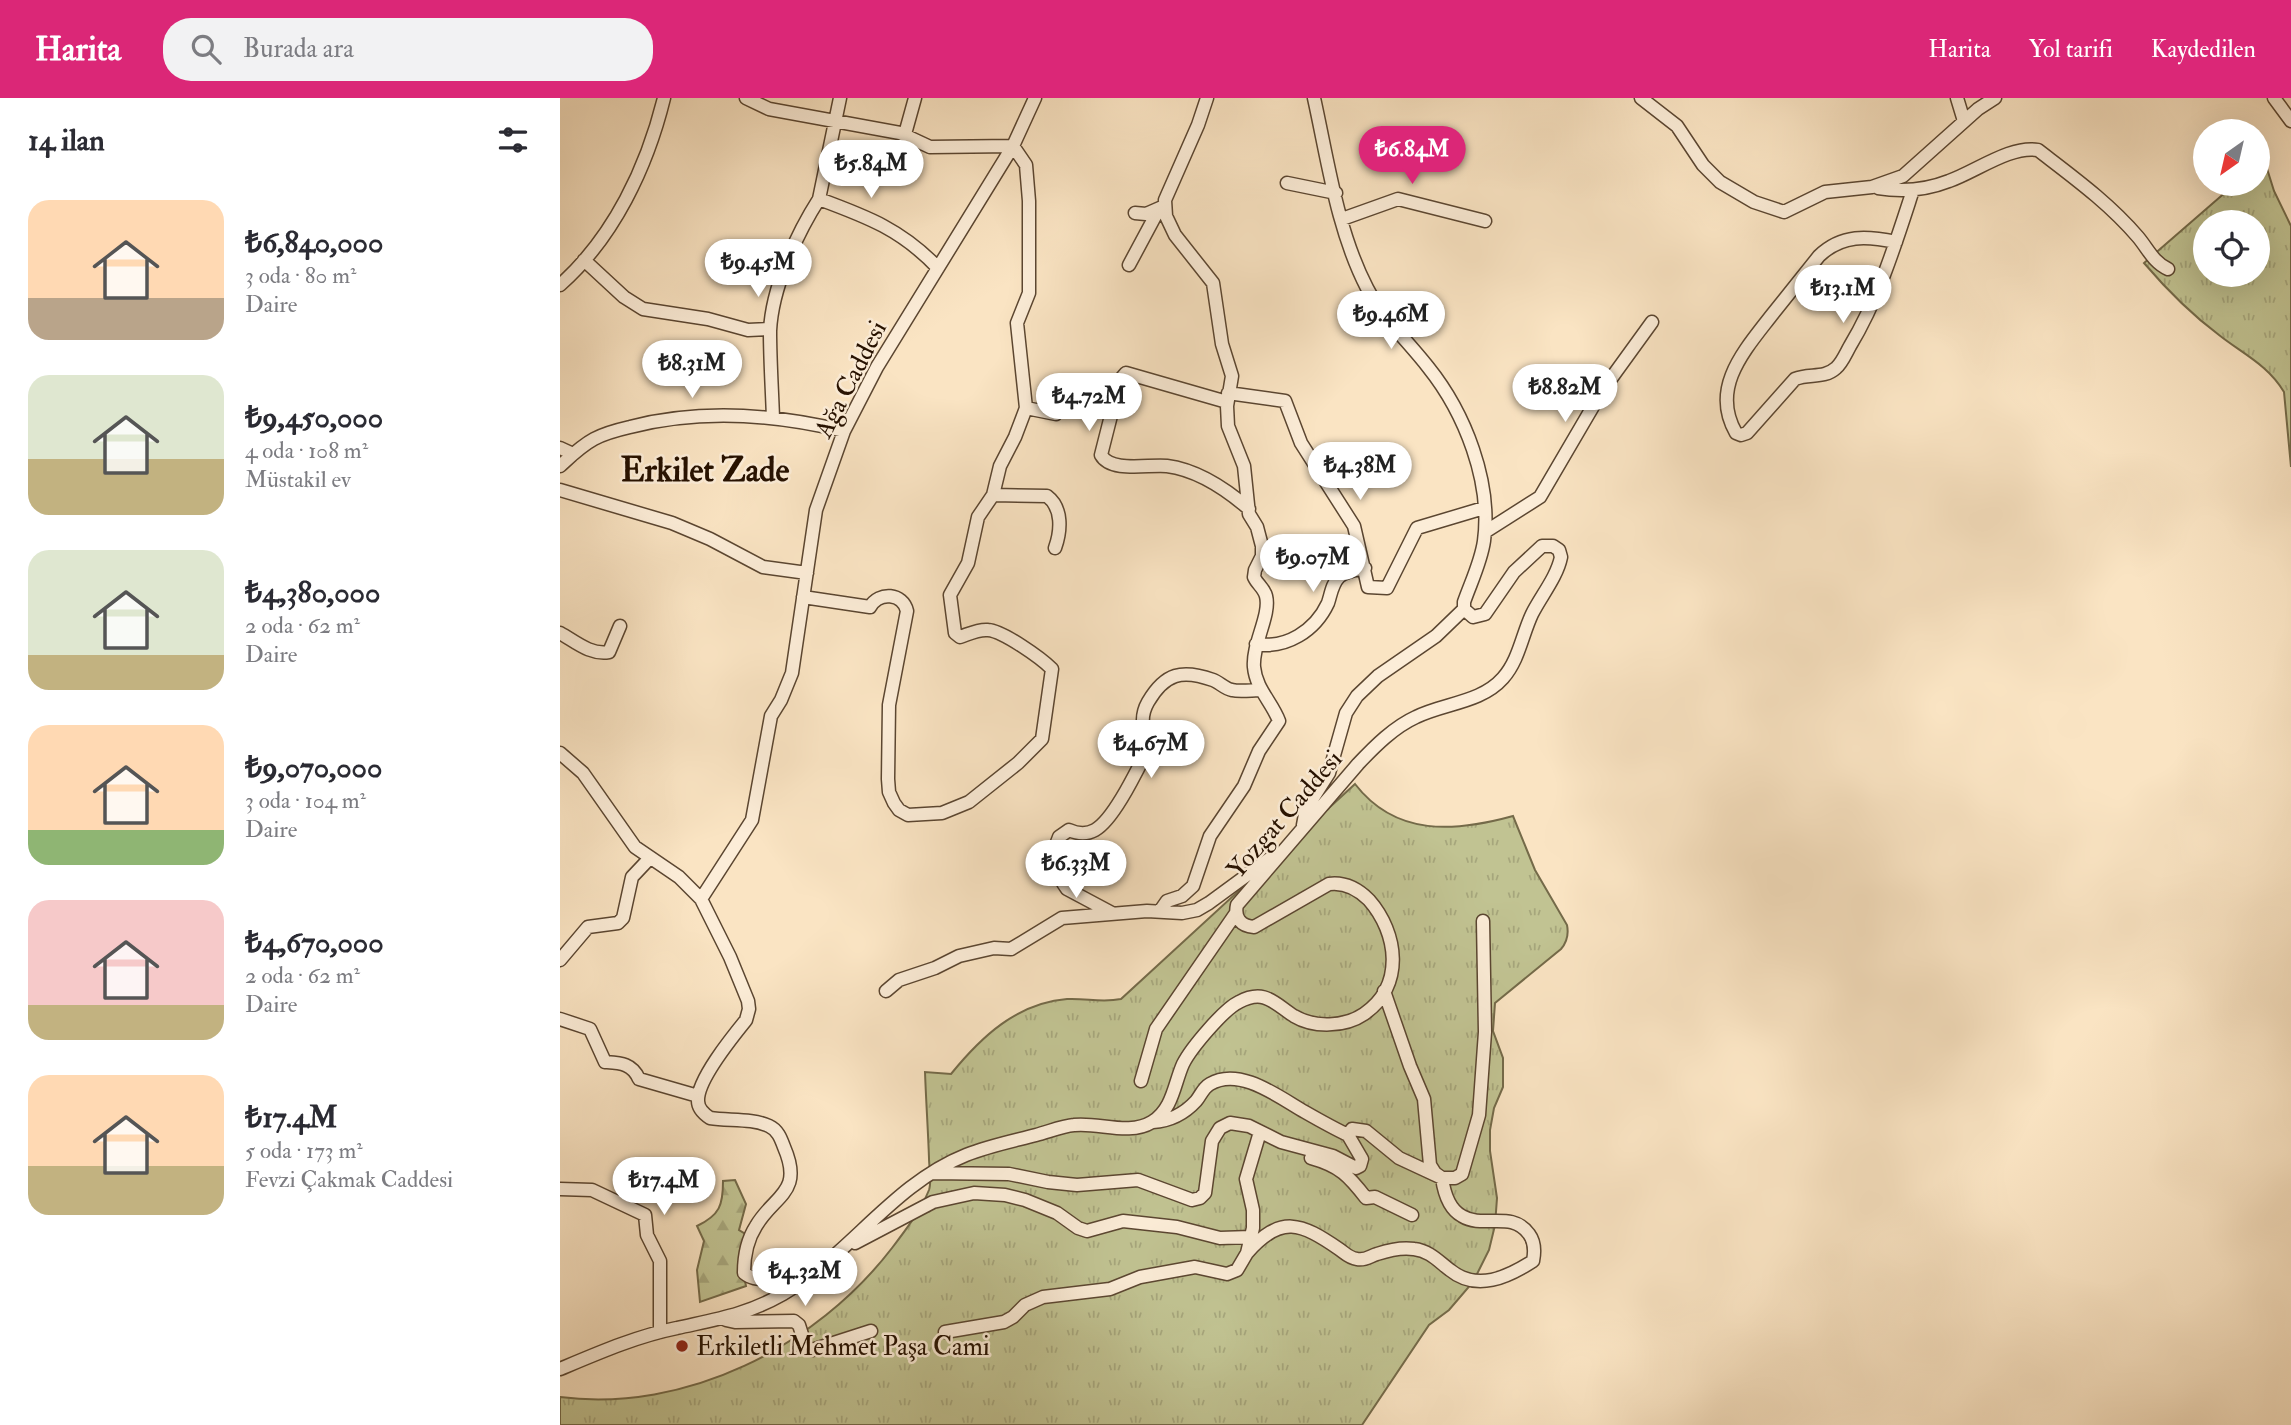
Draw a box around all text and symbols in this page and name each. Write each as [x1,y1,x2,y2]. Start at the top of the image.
search box [163,18,653,81]
text: Harita [35,29,121,70]
icon: search [187,30,225,68]
text: Burada ara [243,33,354,65]
text: Harita [1928,34,1991,65]
text: Yol tarifi [2029,34,2113,65]
text: Kaydedilen [2151,34,2256,65]
north arrow [2193,119,2270,196]
map controls [2193,119,2270,287]
icon: filters [494,121,532,159]
text: 14 ilan [28,122,105,159]
pin: ₺6.84M [1355,126,1469,186]
text: ₺6.84M [1375,134,1449,163]
pin: ₺5.84M [814,140,928,200]
text: ₺5.84M [835,148,907,177]
button: locate [2193,210,2270,287]
text: ₺6,840,000 [245,224,383,261]
icon: home [84,228,168,312]
pin: ₺9.45M [701,240,815,299]
text: ₺9.45M [721,247,795,276]
text: 3 oda · 80 m² [245,261,356,290]
pin: ₺13.1M [1786,266,1900,325]
text: ₺13.1M [1810,273,1876,302]
text: Daire [245,290,297,319]
pin: ₺9.46M [1334,292,1448,351]
text: ₺9.46M [1353,299,1429,328]
street label: Ağa Caddesi [807,315,894,444]
pin: ₺8.31M [635,341,749,400]
text: ₺8.31M [658,348,726,377]
pin: ₺8.82M [1508,364,1622,424]
text: ₺8.82M [1528,372,1602,401]
pin: ₺4.72M [1032,374,1146,433]
text: ₺4.72M [1052,381,1126,410]
text: ₺9,450,000 [245,399,383,436]
icon: home [84,403,168,487]
text: 4 oda · 108 m² [245,436,368,465]
pin: ₺4.38M [1303,442,1417,502]
district label: Erkilet Zade [621,450,790,491]
text: ₺4.38M [1324,450,1396,479]
text: Müstakil ev [245,465,351,494]
pin: ₺9.07M [1256,534,1370,594]
text: ₺9.07M [1276,542,1350,571]
text: ₺4,380,000 [245,574,380,611]
icon: home [84,578,168,662]
text: 2 oda · 62 m² [245,611,360,640]
text: Daire [245,640,297,669]
pin: ₺4.67M [1094,720,1208,780]
text: ₺4.67M [1114,728,1188,757]
street label: Yozgat Caddesi [1220,744,1349,885]
text: ₺9,070,000 [245,749,382,786]
icon: home [84,753,168,837]
text: 3 oda · 104 m² [245,786,366,815]
text: Daire [245,815,297,844]
pin: ₺6.33M [1019,840,1133,900]
text: ₺6.33M [1041,848,1111,877]
text: ₺4,670,000 [245,924,384,961]
icon: home [84,928,168,1012]
text: 2 oda · 62 m² [245,961,360,990]
text: Daire [245,990,297,1019]
text: ₺17.4M [245,1099,337,1136]
icon: home [84,1103,168,1187]
text: 5 oda · 173 m² [245,1136,363,1165]
pin: ₺17.4M [607,1158,721,1217]
text: Fevzi Çakmak Caddesi [245,1165,453,1194]
text: ₺17.4M [629,1165,699,1194]
pin: ₺4.32M [748,1248,862,1308]
text: ₺4.32M [768,1256,842,1285]
place label: Erkiletli Mehmet Paşa Cami [696,1331,990,1363]
marker: Erkiletli Mehmet Paşa Cami [674,1338,690,1354]

